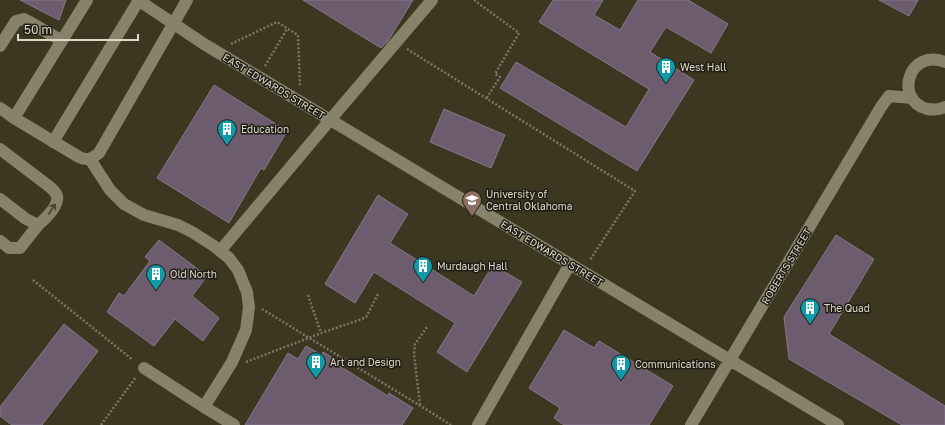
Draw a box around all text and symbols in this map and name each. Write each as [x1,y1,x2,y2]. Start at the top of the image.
scale bar [18,16,138,42]
text: 50 m [24,22,52,37]
street label: EAST EDWARDS STREET [221,51,327,121]
building icon: West Hall [655,56,677,84]
place label: West Hall [680,61,726,73]
building icon: Education [216,118,238,146]
place label: Education [241,123,289,135]
place label: University of Central Oklahoma [486,188,572,212]
school or university icon: University of Central Oklahoma [461,189,483,217]
one-way arrow [48,204,56,215]
street label: EAST EDWARDS STREET [499,218,605,288]
street label: ROBERTS STREET [759,226,813,306]
building icon: Murdaugh Hall [412,255,434,283]
place label: Murdaugh Hall [437,260,508,272]
building icon: Old North [145,263,167,291]
place label: Old North [170,268,217,280]
building icon: The Quad [799,297,821,325]
place label: The Quad [824,302,870,314]
building icon: Art and Design [305,351,327,379]
building icon: Communications [610,353,632,381]
place label: Art and Design [330,356,401,368]
place label: Communications [635,358,716,370]

